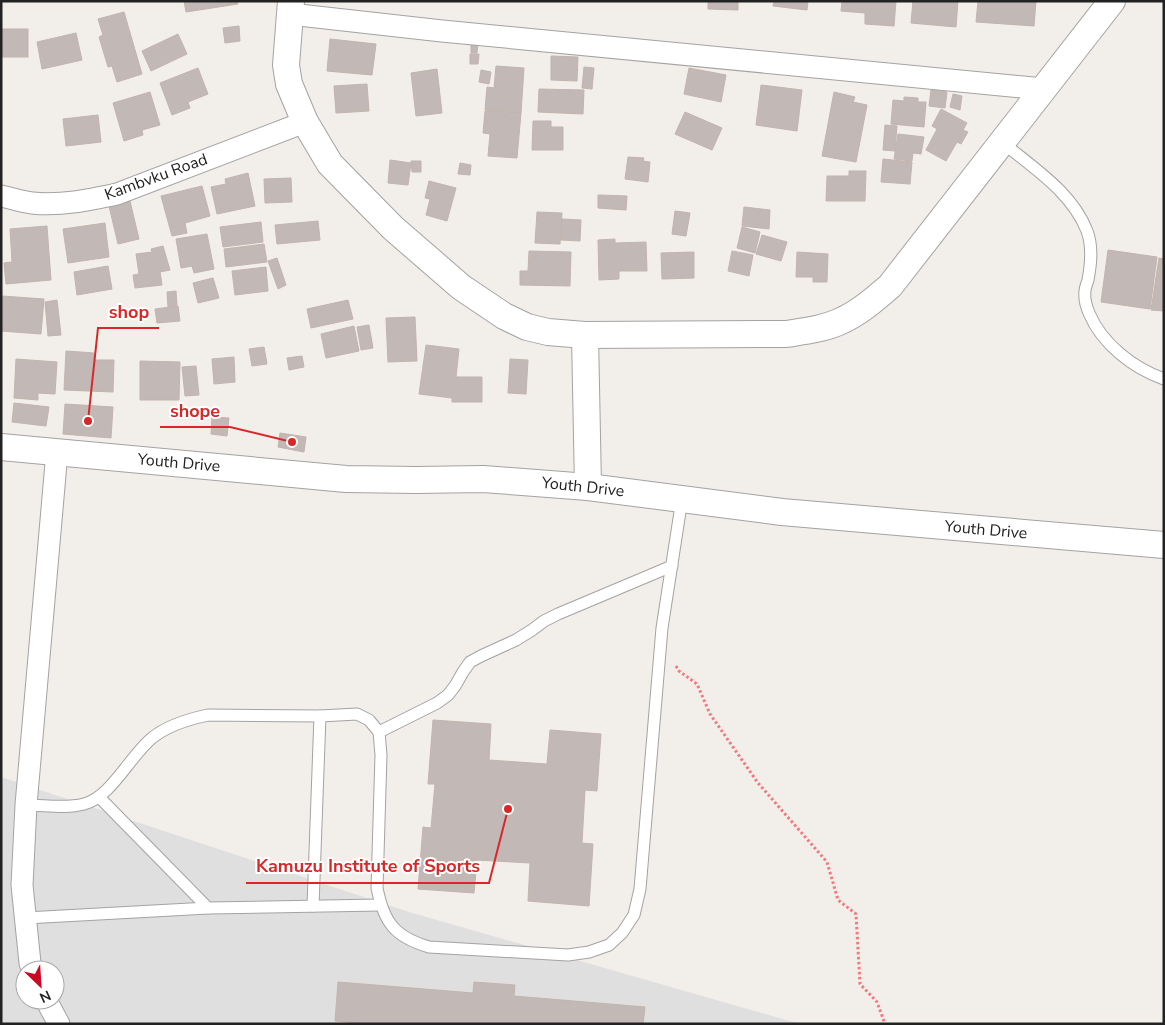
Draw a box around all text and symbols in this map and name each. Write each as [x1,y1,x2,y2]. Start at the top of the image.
street label: Kambvku Road [102,148,210,206]
callout: shop [98,295,159,328]
text: shop [109,300,149,324]
callout: shope [160,394,230,427]
text: shope [170,399,220,423]
street label: Youth Drive [136,448,221,478]
street label: Youth Drive [540,472,625,502]
street label: Youth Drive [943,515,1028,545]
callout: Kamuzu Institute of Sports [246,850,489,883]
text: Kamuzu Institute of Sports [256,854,480,878]
north arrow [15,960,65,1010]
text: N [37,986,54,1007]

